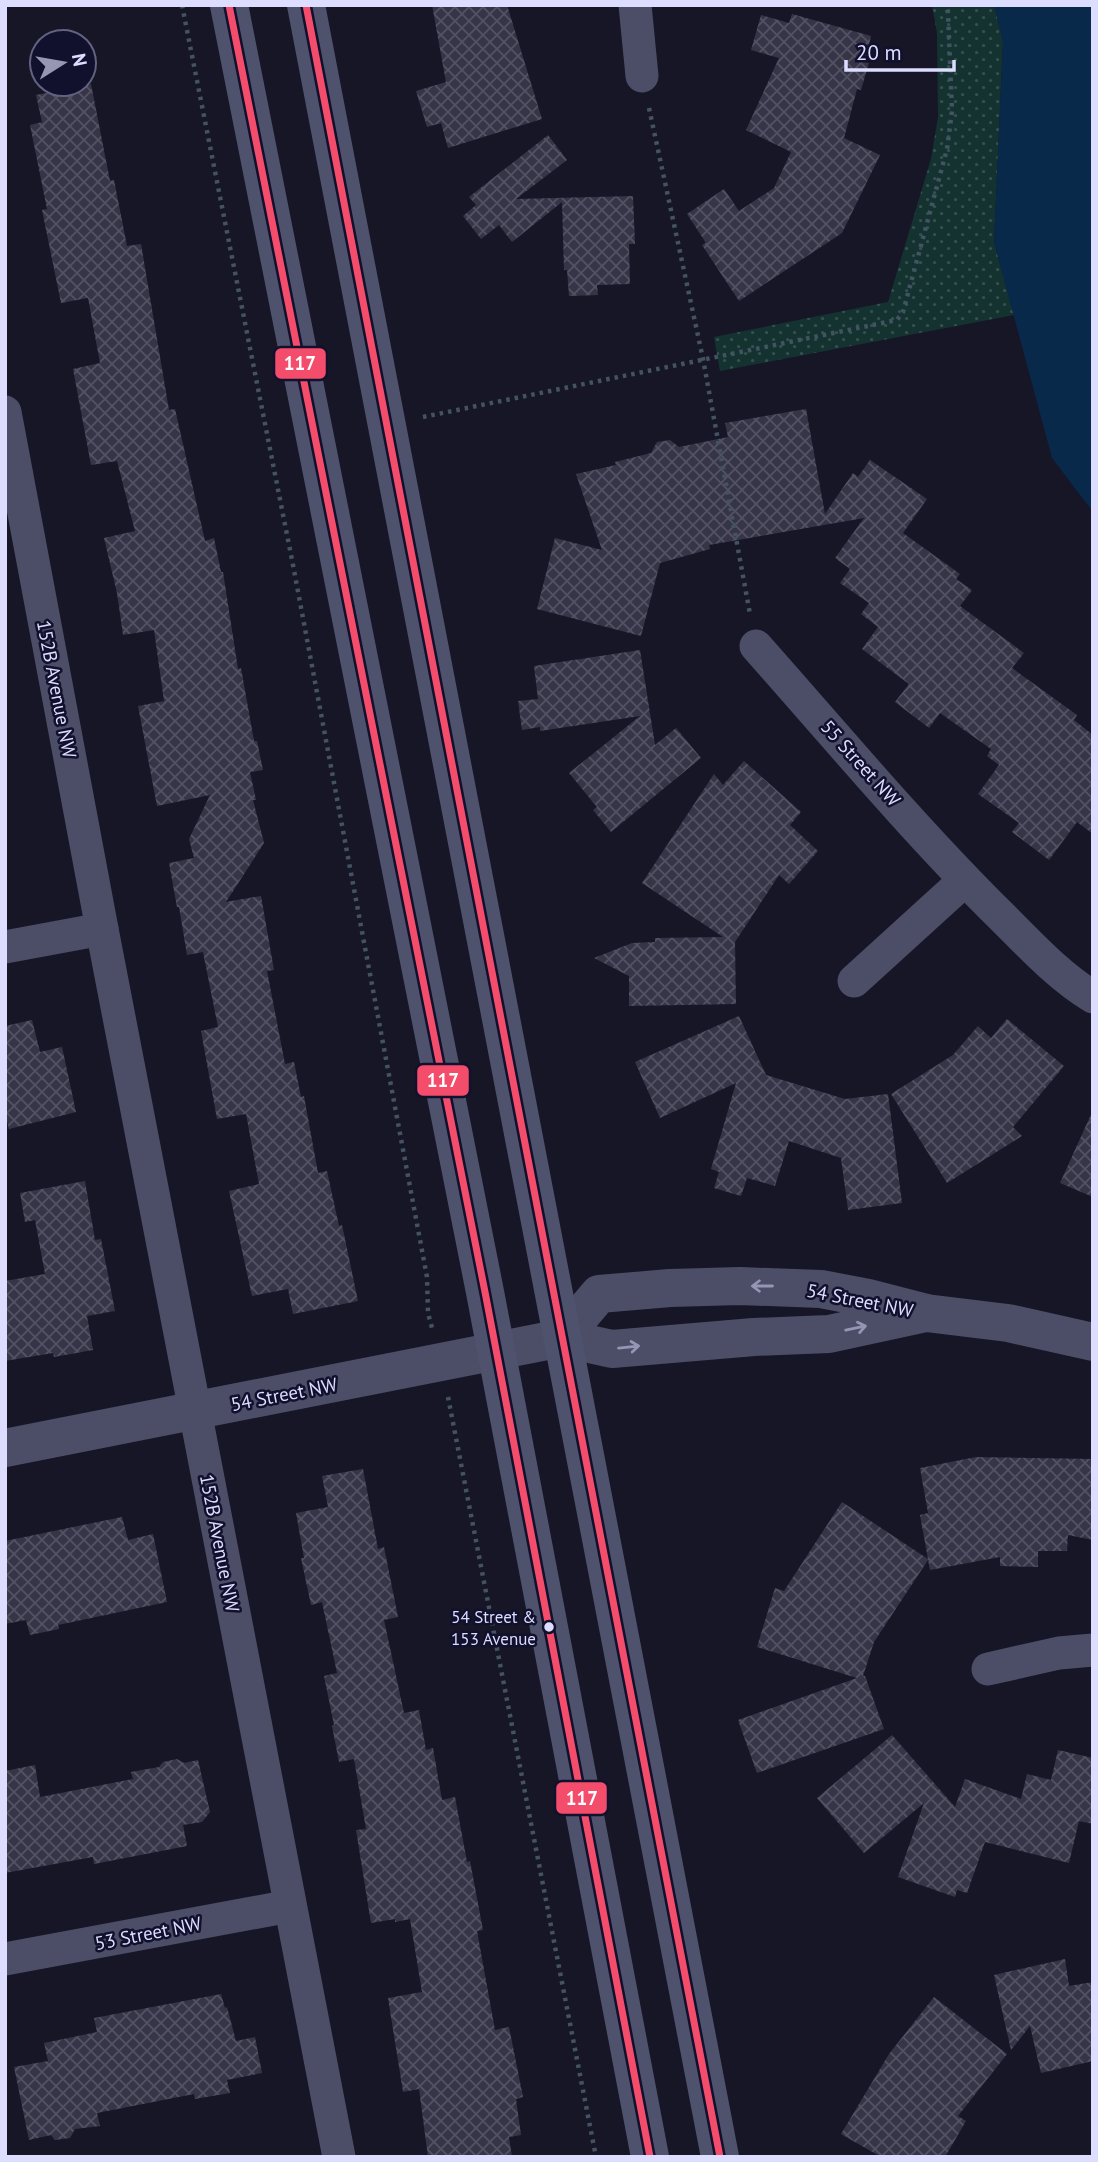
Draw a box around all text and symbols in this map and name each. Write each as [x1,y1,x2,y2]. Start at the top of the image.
north arrow [28,28,98,98]
scale bar [846,28,954,72]
text: 20 m [856,39,902,66]
text: N [67,51,93,68]
line badge: 117 [274,347,327,380]
text: 117 [284,351,316,375]
street label: 152B Avenue NW [32,618,82,760]
street label: 55 Street NW [816,715,906,811]
line badge: 117 [416,1064,470,1097]
text: 117 [427,1068,459,1092]
street label: 54 Street NW [805,1278,916,1322]
one-way arrow [751,1279,774,1293]
one-way arrow [844,1321,867,1335]
one-way arrow [618,1340,640,1353]
street label: 54 Street NW [229,1372,340,1416]
street label: 152B Avenue NW [195,1472,245,1614]
place label: 54 Street & 153 Avenue [451,1606,536,1650]
marker: 54 Street & 153 Avenue [542,1620,556,1634]
line badge: 117 [555,1781,608,1815]
text: 117 [566,1786,598,1810]
street label: 53 Street NW [93,1911,204,1955]

